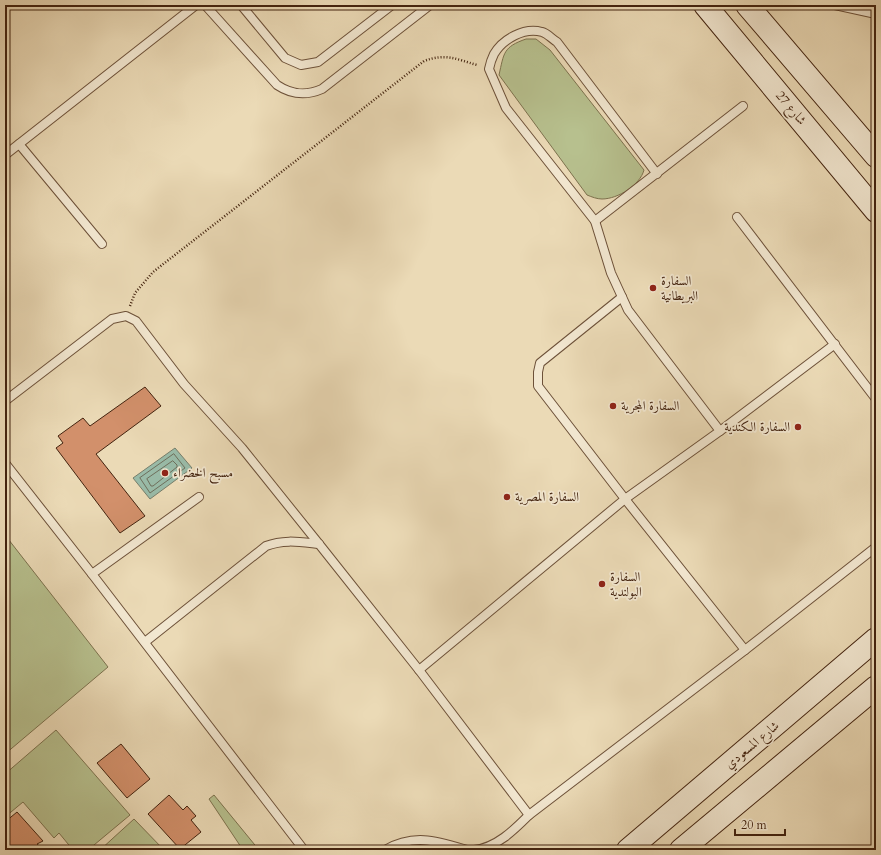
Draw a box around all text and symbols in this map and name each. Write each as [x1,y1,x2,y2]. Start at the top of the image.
street label: شارع 27 [770,87,811,130]
place label: السفارة البريطانية [661,272,698,305]
marker: السفارة البريطانية [648,283,658,293]
place label: السفارة المجرية [621,397,680,415]
marker: السفارة المجرية [608,401,618,411]
place label: السفارة الكندية [724,418,790,436]
marker: السفارة الكندية [793,422,803,432]
place label: مسبح الخضراء [173,464,233,484]
marker: مسبح الخضراء [160,468,170,478]
place label: السفارة المصرية [515,488,579,506]
marker: السفارة المصرية [502,492,512,502]
place label: السفارة البولندية [610,568,642,601]
marker: السفارة البولندية [597,579,607,589]
street label: شارع المسعودي [721,717,784,775]
scale bar [735,811,785,837]
text: 20 m [741,817,768,833]

